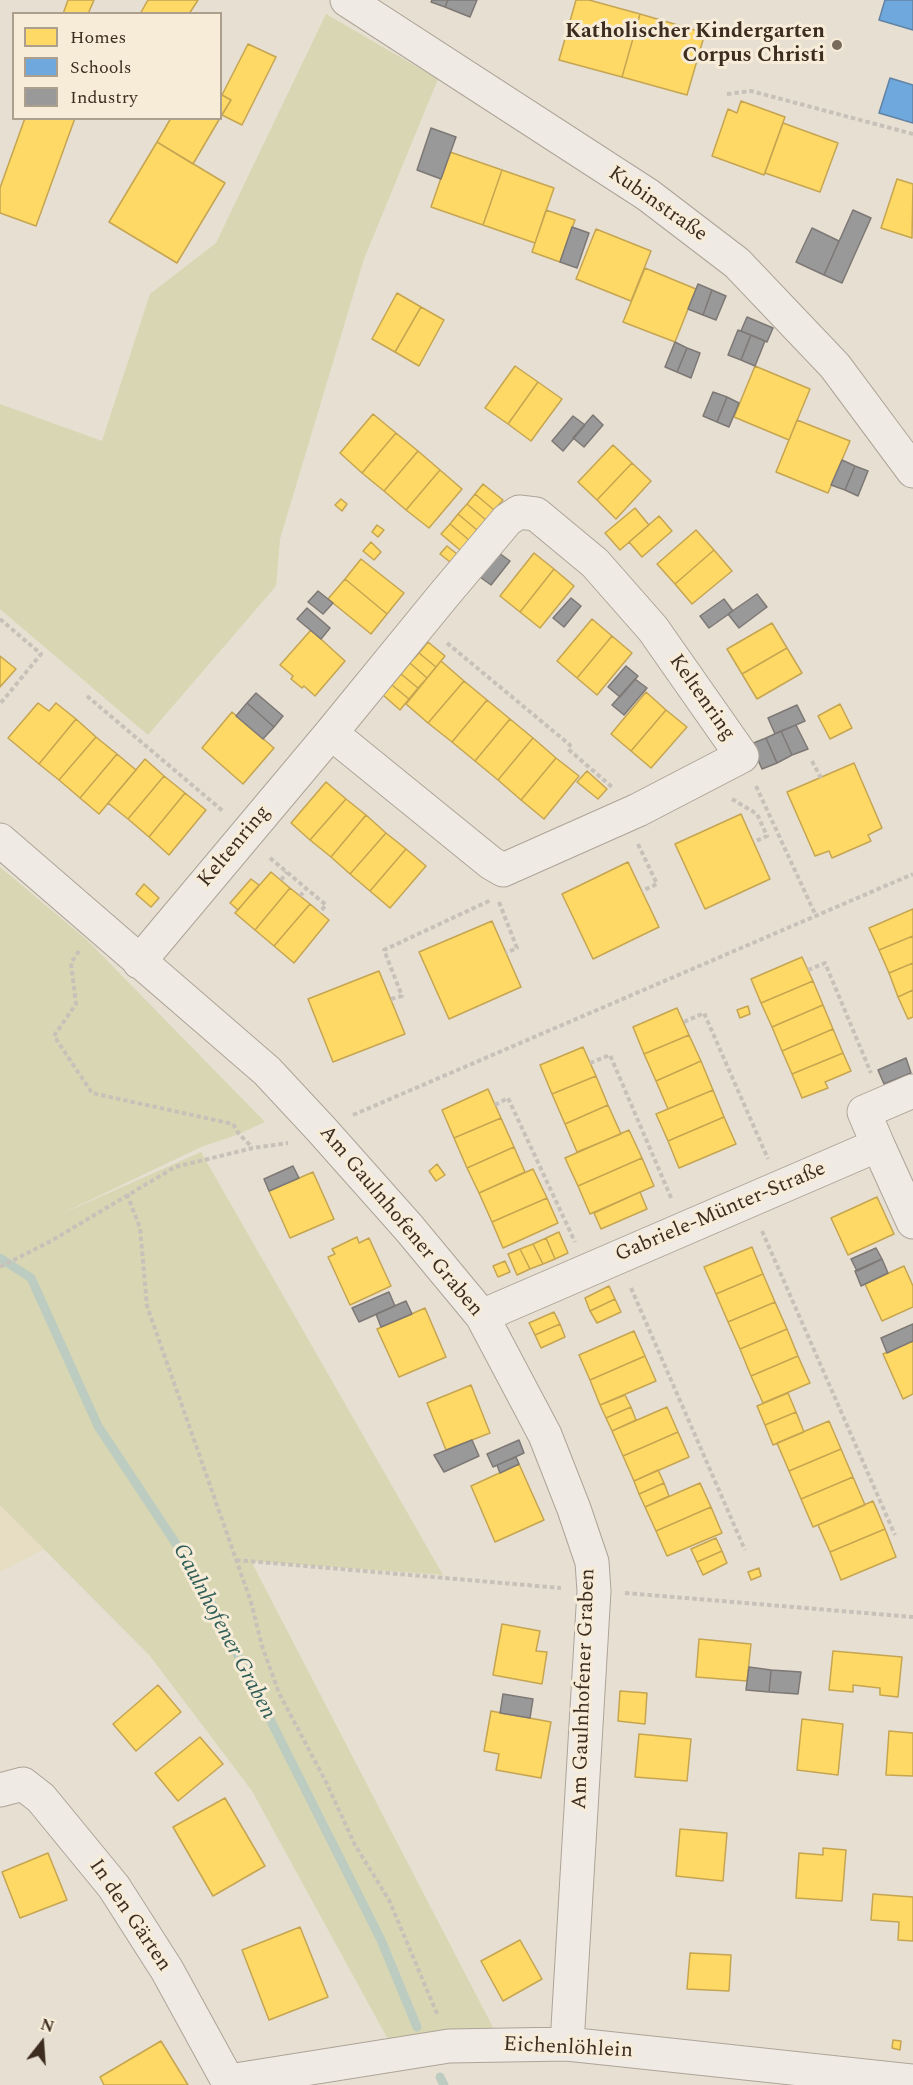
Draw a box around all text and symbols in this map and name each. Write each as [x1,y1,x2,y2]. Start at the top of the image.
legend [12,12,222,120]
place label: Katholischer Kindergarten Corpus Christi [565,20,825,70]
text: Homes [70,24,126,51]
marker: Katholischer Kindergarten Corpus Christi [830,38,844,52]
text: Schools [70,54,132,81]
text: Industry [70,84,138,111]
street label: Kubinstraße [603,162,711,248]
street label: Keltenring [662,650,740,746]
street label: Keltenring [193,801,277,893]
street label: Am Gaulnhofener Graben [313,1121,487,1323]
street label: Gabriele-Münter-Straße [612,1157,830,1269]
water label: Gaulnhofener Graben [166,1540,280,1724]
street label: Am Gaulnhofener Graben [568,1568,602,1810]
street label: In den Gärten [82,1855,176,1977]
text: N [38,2012,57,2039]
north arrow [12,2013,72,2073]
street label: Eichenlöhlein [503,2033,633,2065]

